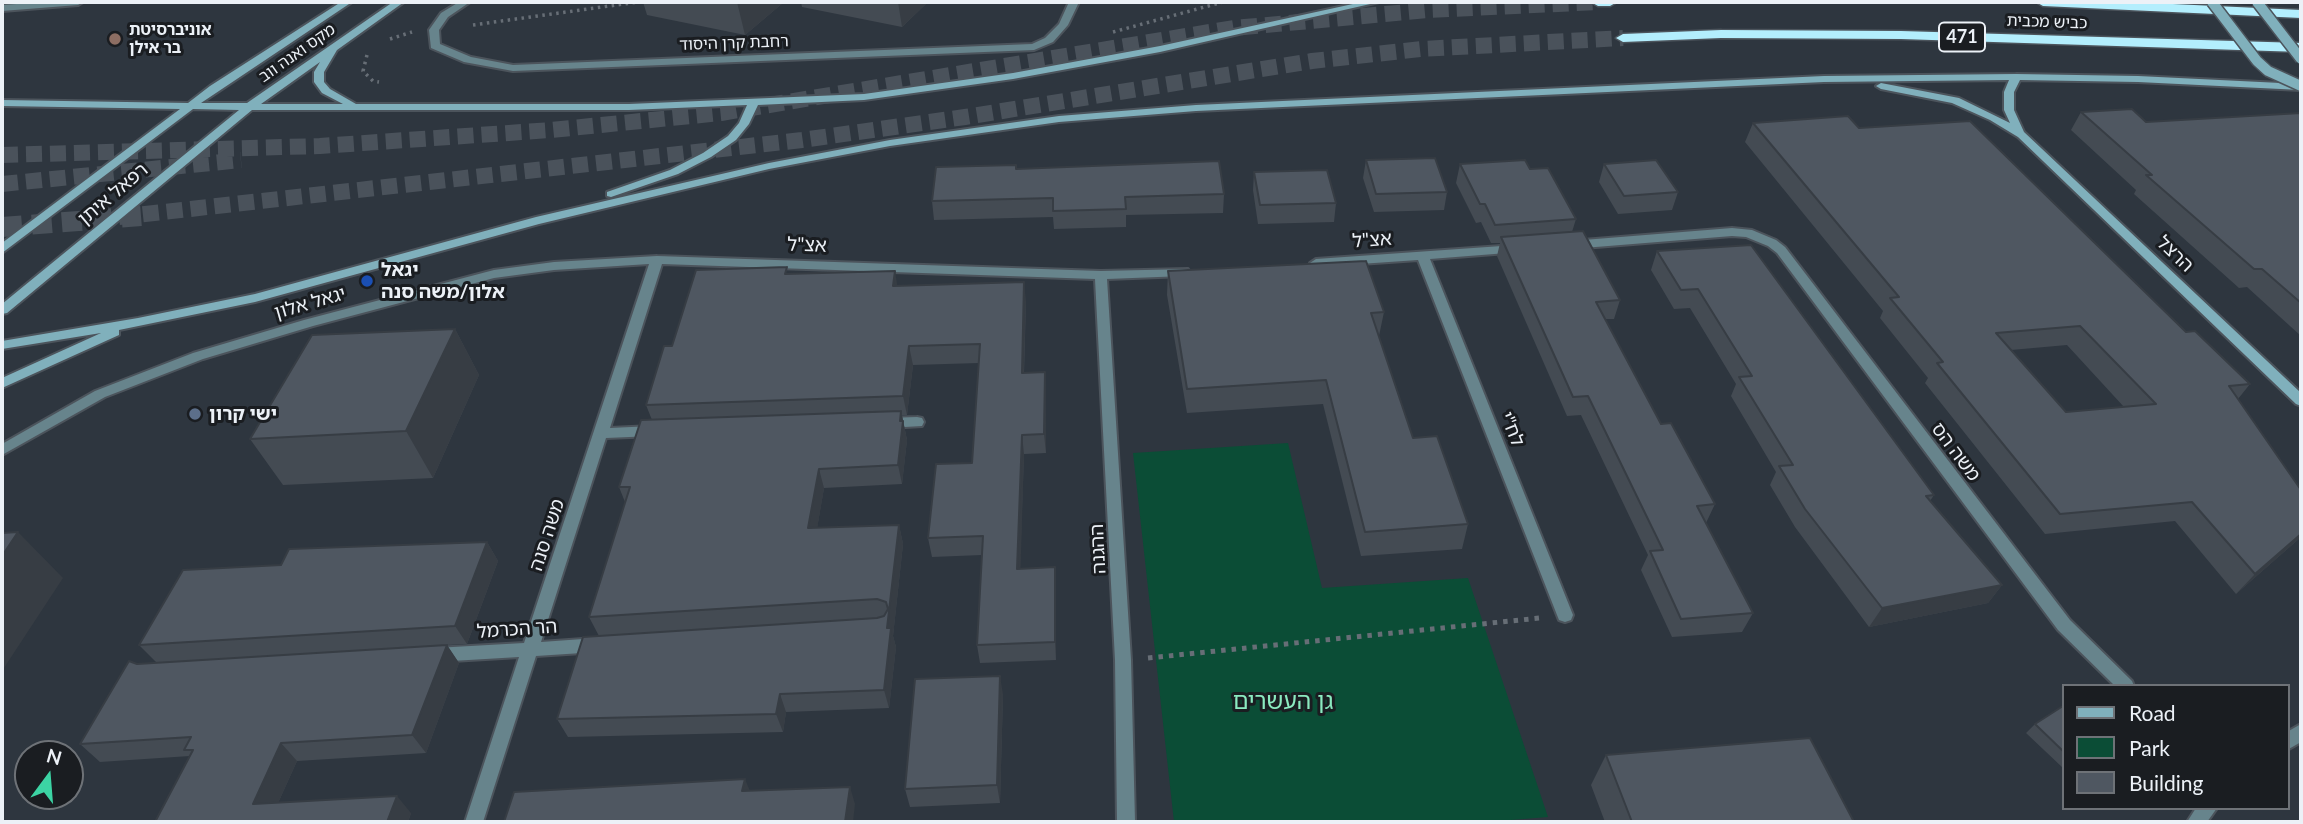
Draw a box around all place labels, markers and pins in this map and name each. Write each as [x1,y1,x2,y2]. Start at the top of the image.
place label: אוניברסיטת בר אילן [129,20,211,58]
marker: אוניברסיטת בר אילן [107,31,123,47]
place label: יגאל אלון/משה סנה [381,259,505,303]
marker: יגאל אלון/משה סנה [359,273,375,289]
place label: ישי קרון [209,403,277,425]
marker: ישי קרון [187,406,203,422]

